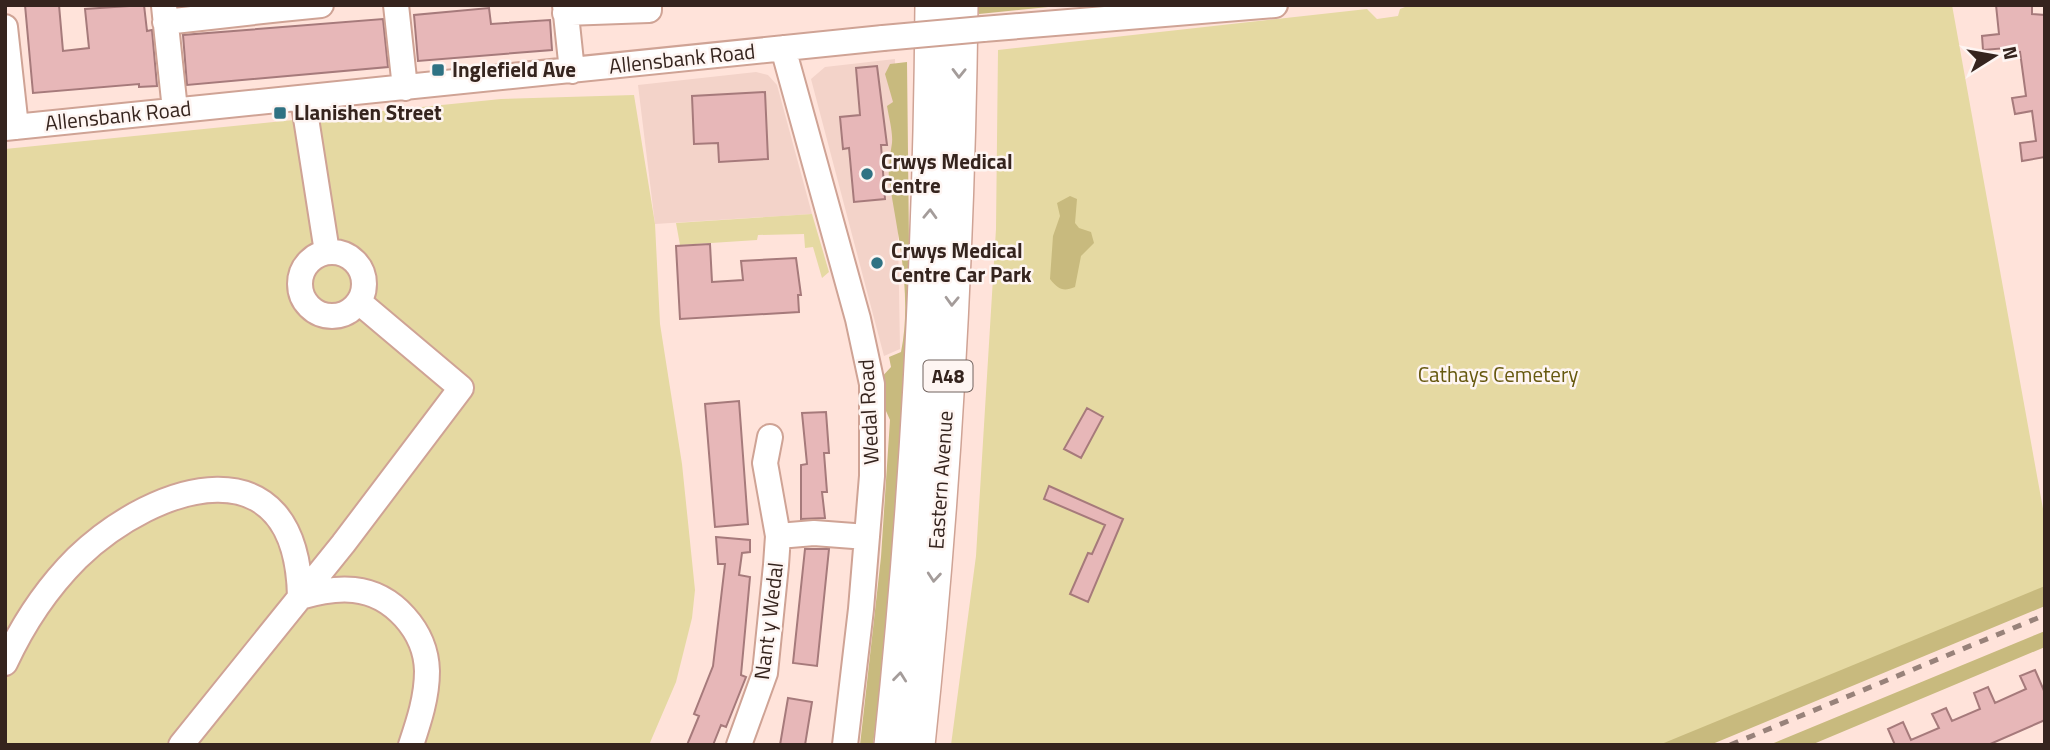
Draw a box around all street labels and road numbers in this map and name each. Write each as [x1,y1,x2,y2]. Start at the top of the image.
street label: Allensbank Road [607,34,757,82]
street label: Allensbank Road [43,91,193,139]
street label: Wedal Road [849,359,887,465]
road number: A48 [923,360,972,392]
street label: Eastern Avenue [919,410,961,550]
street label: Nant y Wedal [745,560,791,681]

